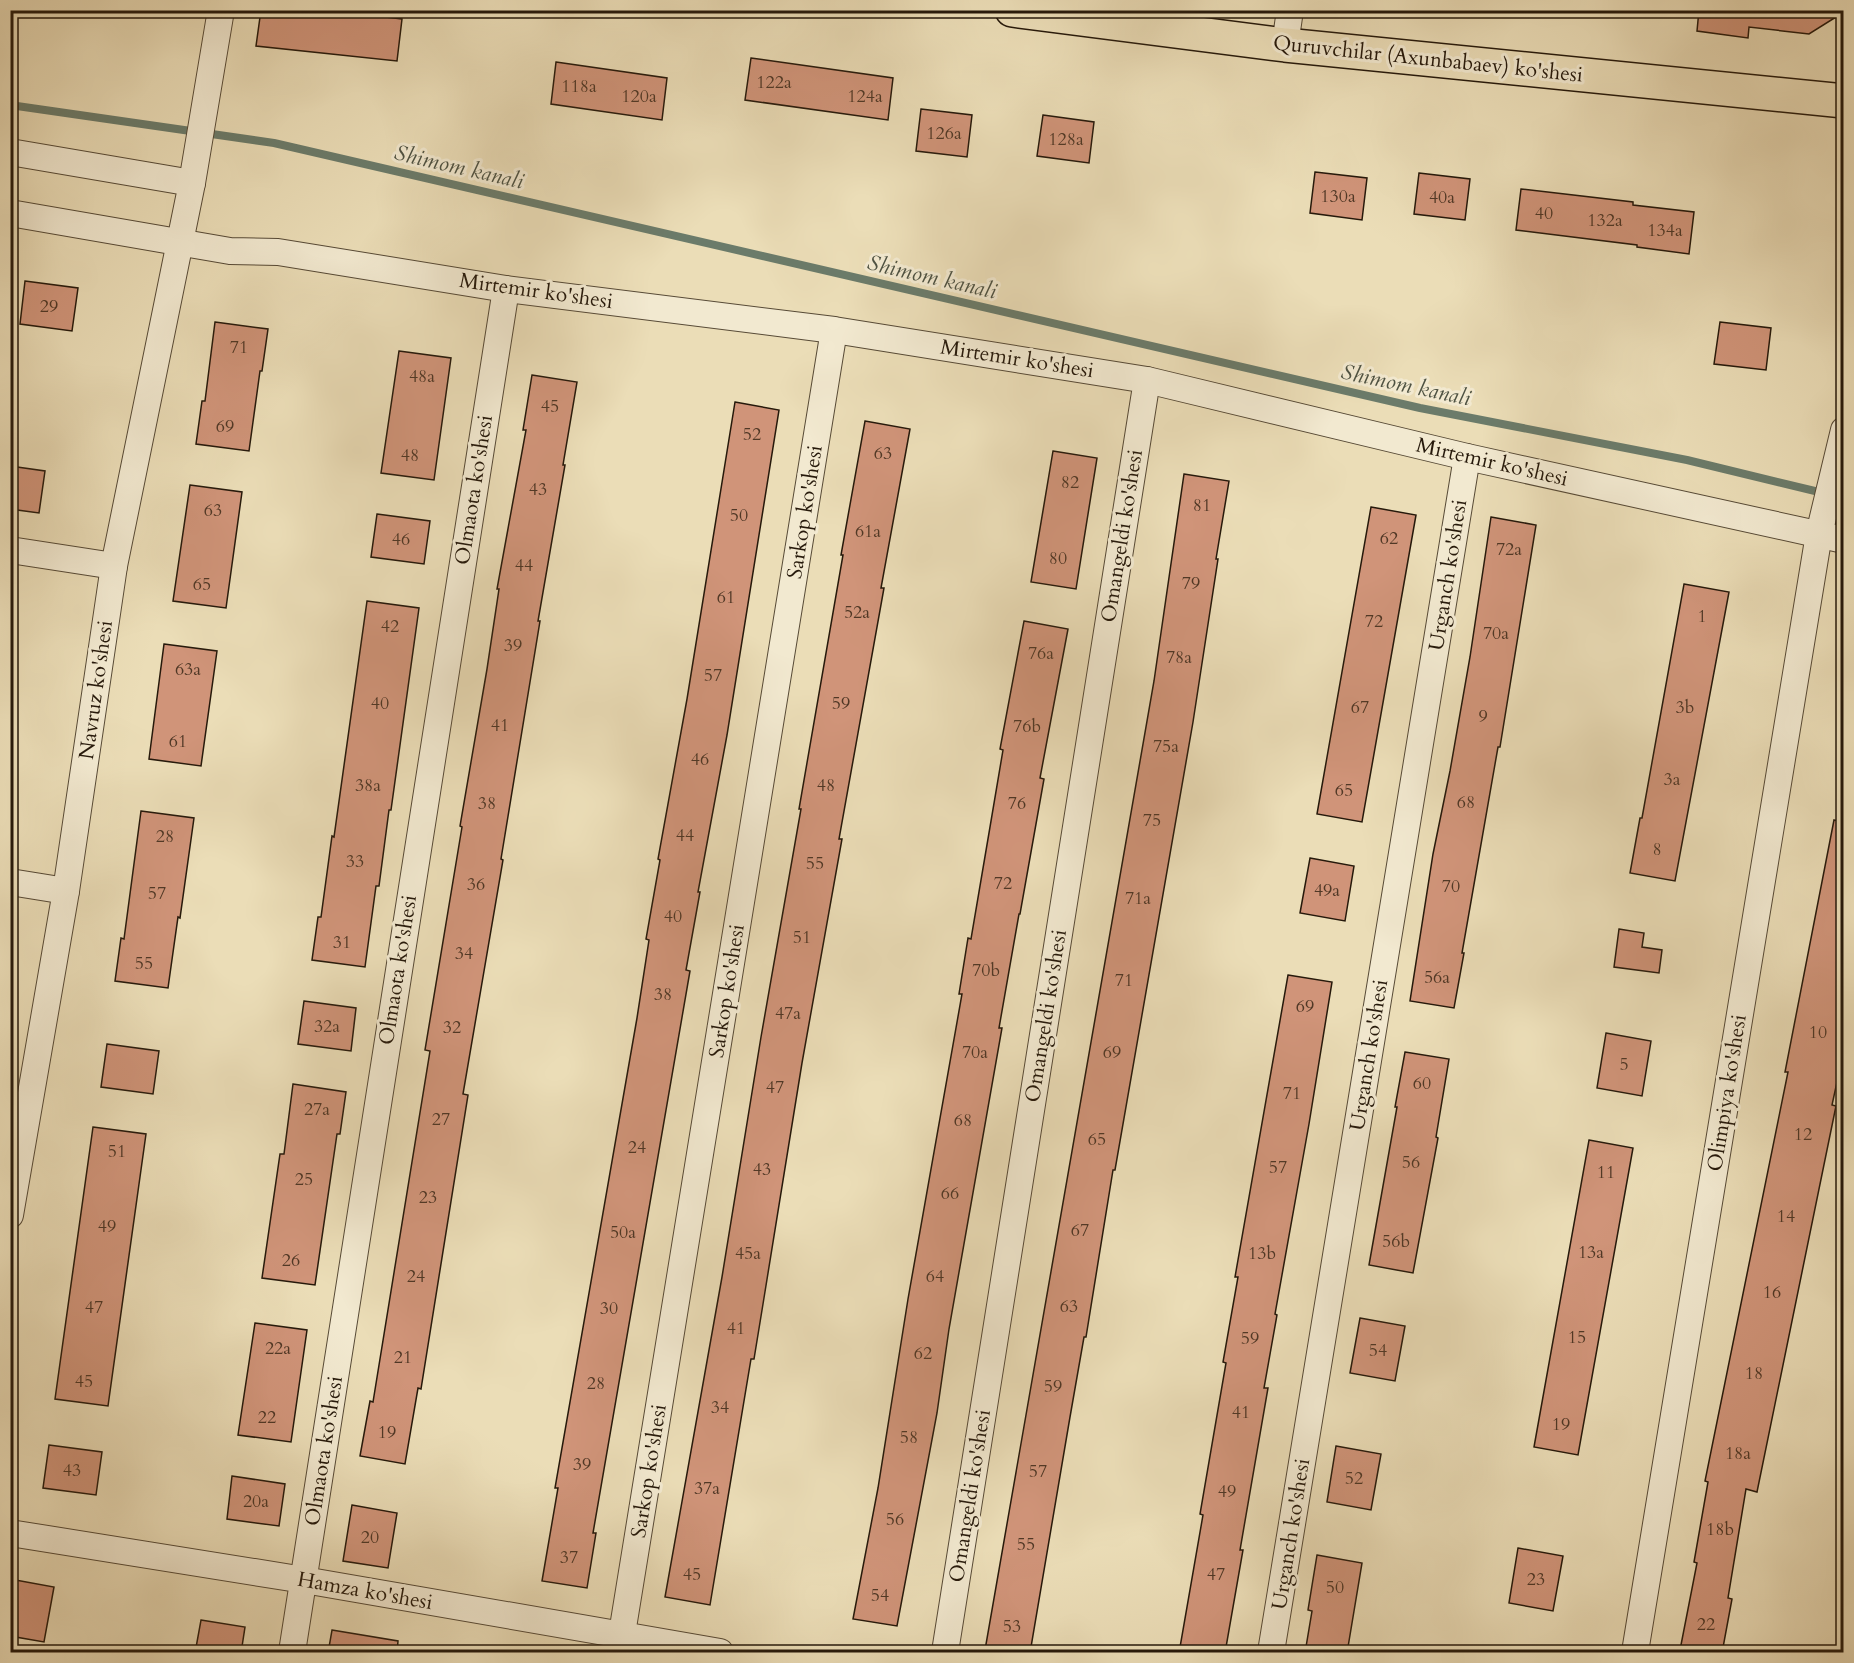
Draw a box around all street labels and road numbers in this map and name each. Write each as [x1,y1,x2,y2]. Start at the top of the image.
street label: Quruvchilar (Axunbabaev) ko'shesi [1272,28,1584,90]
street label: Mirtemir ko'shesi [457,266,615,316]
street label: Mirtemir ko'shesi [938,333,1096,385]
street label: Olmaota ko'shesi [448,413,500,567]
street label: Mirtemir ko'shesi [1413,430,1571,494]
street label: Sarkop ko'shesi [780,443,830,581]
street label: Omangeldi ko'shesi [1094,447,1150,625]
street label: Urganch ko'shesi [1422,497,1474,653]
street label: Navruz ko'shesi [72,618,120,761]
street label: Olmaota ko'shesi [372,893,424,1047]
street label: Sarkop ko'shesi [702,922,752,1060]
street label: Omangeldi ko'shesi [1018,927,1074,1105]
street label: Urganch ko'shesi [1343,977,1395,1133]
street label: Olimpiya ko'shesi [1700,1012,1754,1174]
street label: Olmaota ko'shesi [298,1374,350,1528]
street label: Sarkop ko'shesi [624,1402,674,1540]
street label: Omangeldi ko'shesi [942,1407,998,1585]
street label: Urganch ko'shesi [1265,1456,1317,1612]
street label: Hamza ko'shesi [295,1565,435,1617]

